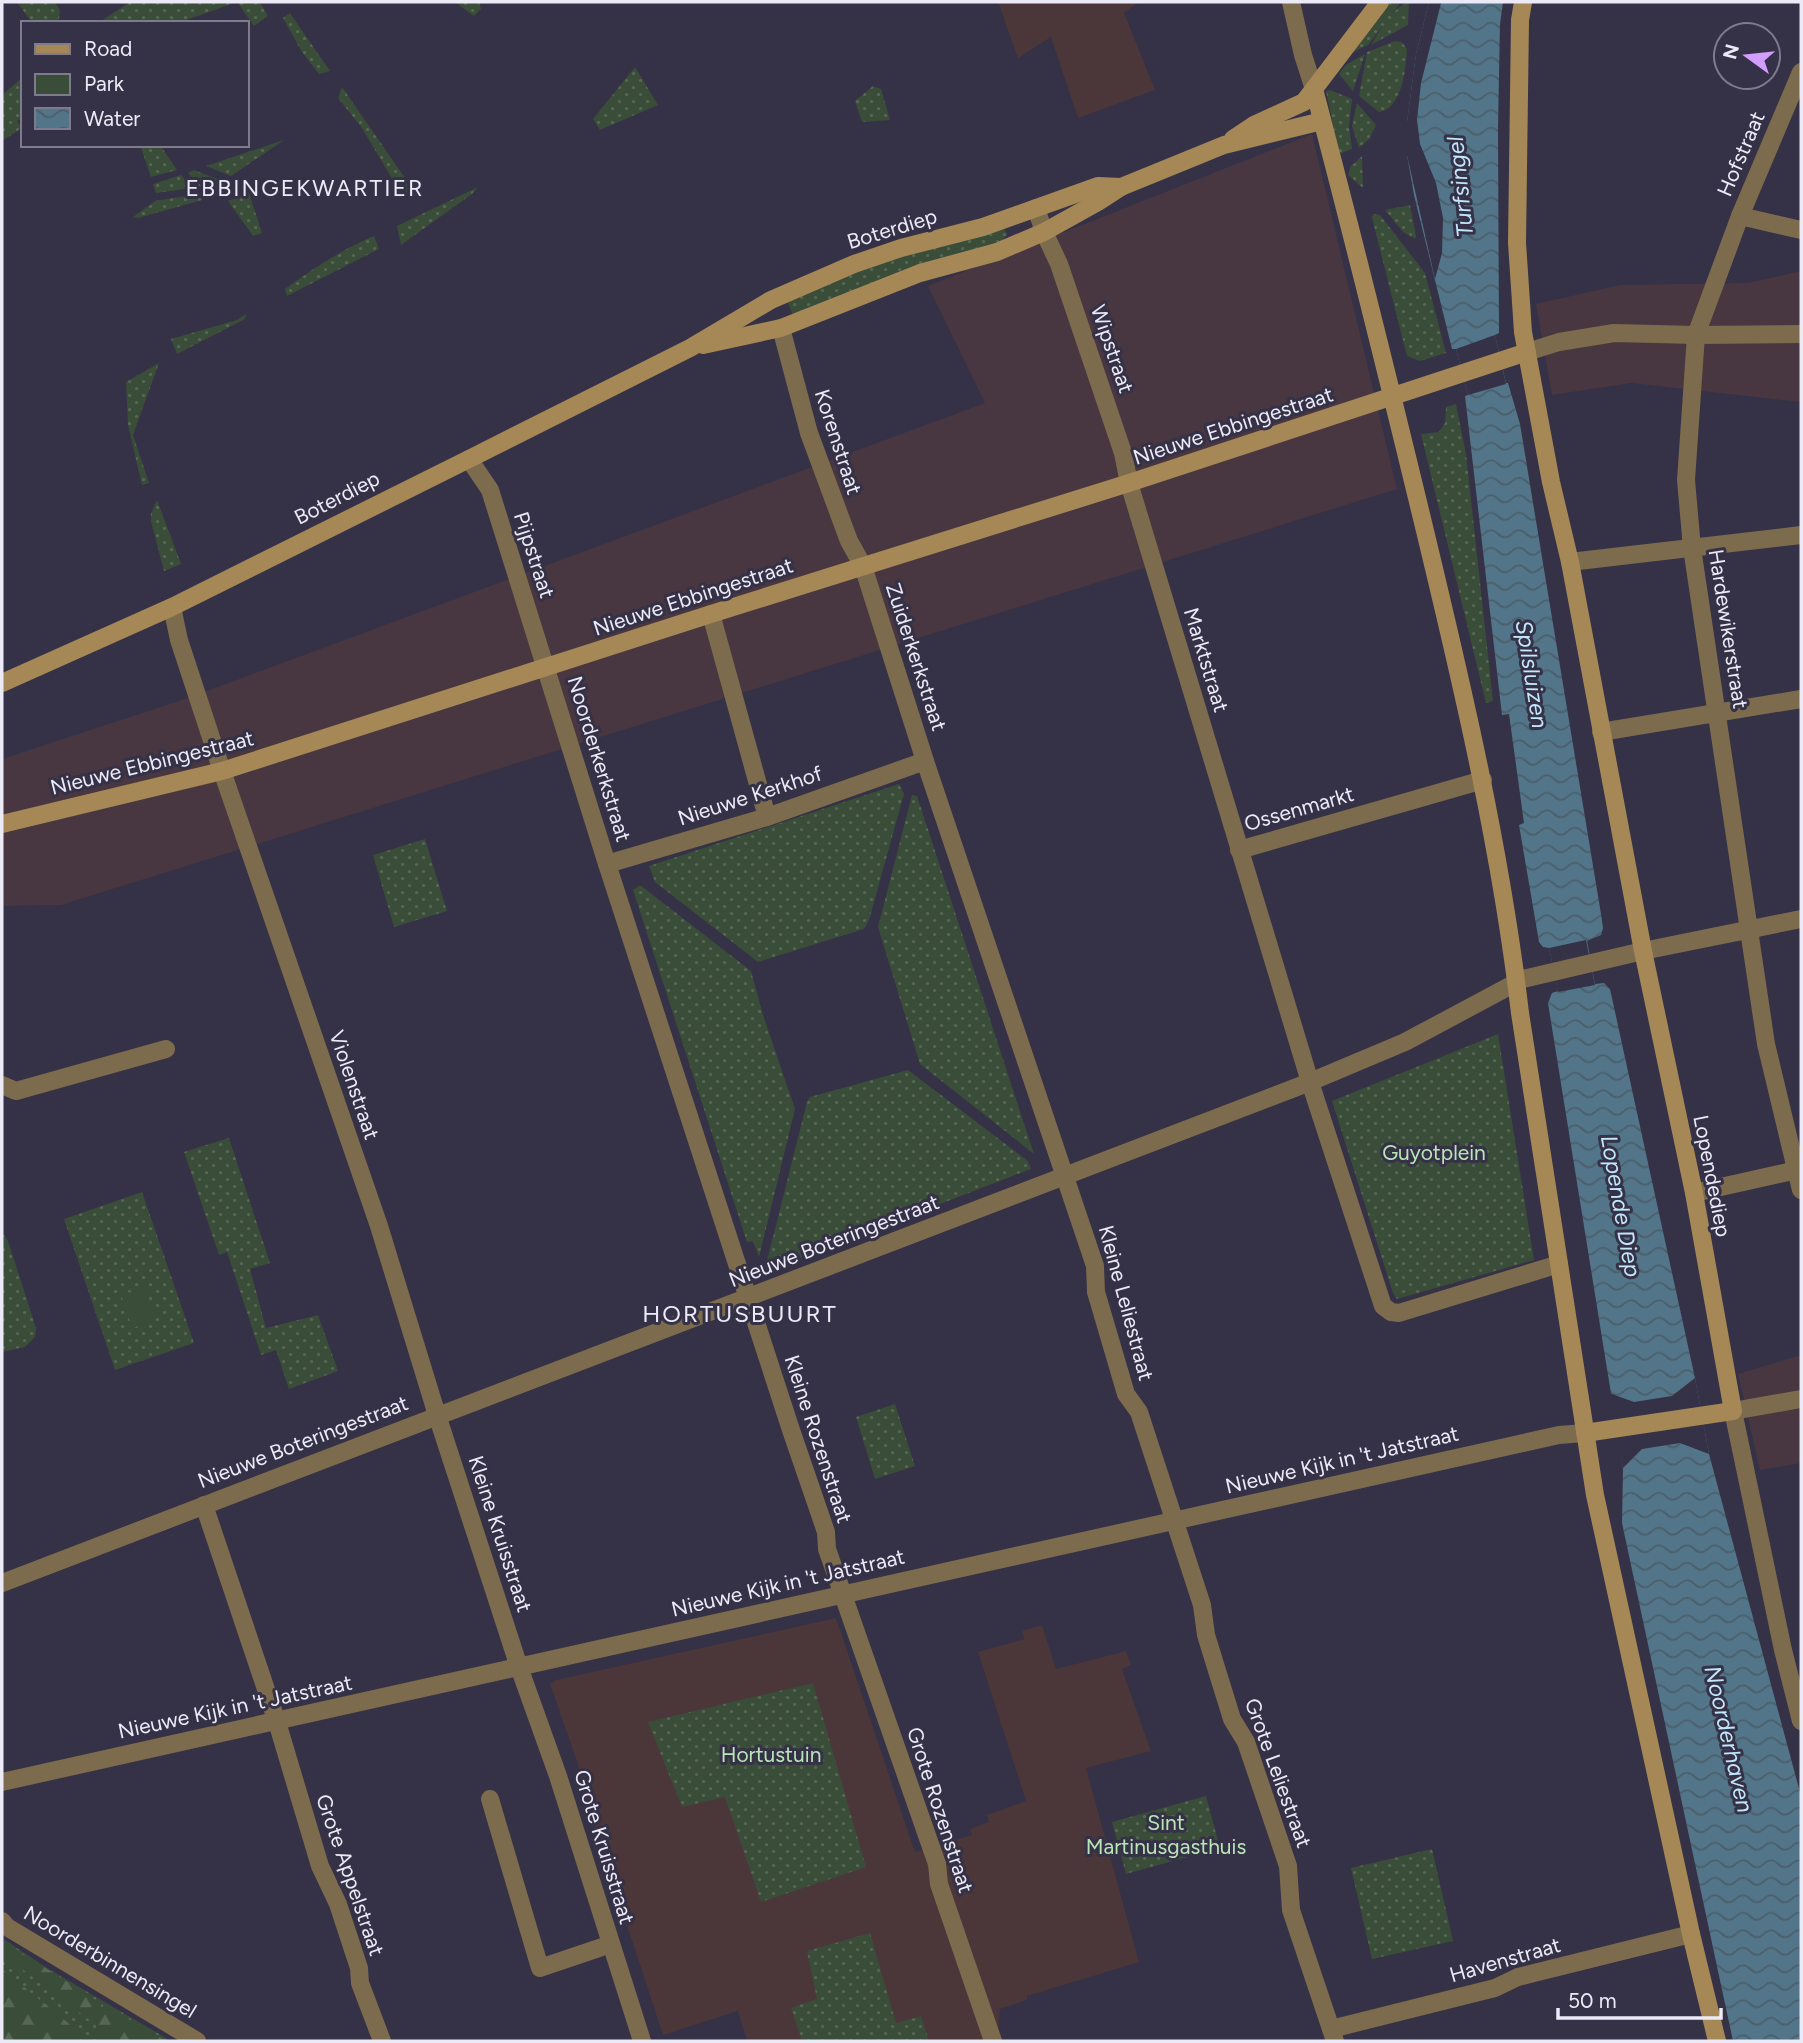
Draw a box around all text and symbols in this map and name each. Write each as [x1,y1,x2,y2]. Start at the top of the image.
legend [21,21,248,147]
north arrow [1712,21,1782,91]
text: Road [84,36,132,61]
text: N [1718,42,1744,62]
text: Park [84,71,125,96]
text: Water [84,106,140,131]
street label: Hofstraat [1711,108,1770,200]
water label: Turfsingel [1441,134,1479,239]
district label: EBBINGEKWARTIER [185,174,425,202]
street label: Boterdiep [844,203,940,254]
street label: Wipstraat [1086,301,1139,396]
street label: Nieuwe Ebbingestraat [1130,381,1336,470]
street label: Korenstraat [810,386,867,498]
street label: Boterdiep [290,465,384,530]
street label: Pijpstraat [509,509,560,601]
street label: Hardewikerstraat [1704,547,1753,710]
street label: Nieuwe Ebbingestraat [590,552,796,641]
street label: Zuiderkerkstraat [881,580,952,734]
street label: Marktstraat [1179,605,1234,715]
water label: Spilsluizen [1510,618,1554,730]
street label: Noorderkerkstraat [562,673,637,845]
street label: Nieuwe Ebbingestraat [48,725,256,800]
street label: Nieuwe Kerkhof [675,760,825,831]
street label: Ossenmarkt [1241,781,1357,836]
street label: Violenstraat [324,1027,385,1143]
street label: Lopendediep [1688,1113,1737,1239]
water label: Lopende Diep [1595,1133,1647,1279]
park label: Guyotplein [1382,1140,1486,1165]
street label: Nieuwe Boteringestraat [725,1189,943,1292]
street label: Kleine Leliestraat [1094,1223,1159,1383]
district label: HORTUSBUURT [642,1299,838,1328]
street label: Kleine Rozenstraat [780,1352,857,1526]
street label: Nieuwe Boteringestraat [194,1390,412,1493]
street label: Nieuwe Kijk in 't Jatstraat [1223,1420,1461,1499]
street label: Kleine Kruisstraat [463,1453,537,1615]
street label: Nieuwe Kijk in 't Jatstraat [669,1543,907,1622]
water label: Noorderhaven [1699,1663,1760,1815]
street label: Nieuwe Kijk in 't Jatstraat [116,1669,354,1744]
street label: Grote Leliestraat [1240,1695,1317,1851]
street label: Grote Rozenstraat [902,1724,979,1896]
park label: Hortustuin [721,1742,821,1767]
street label: Grote Kruisstraat [569,1767,640,1927]
street label: Grote Appelstraat [311,1791,390,1959]
park label: Sint Martinusgasthuis [1086,1810,1246,1859]
street label: Noorderbinnensingel [19,1900,201,2023]
street label: Havenstraat [1446,1932,1563,1987]
scale bar [1558,1976,1721,2020]
text: 50 m [1568,1988,1617,2013]

